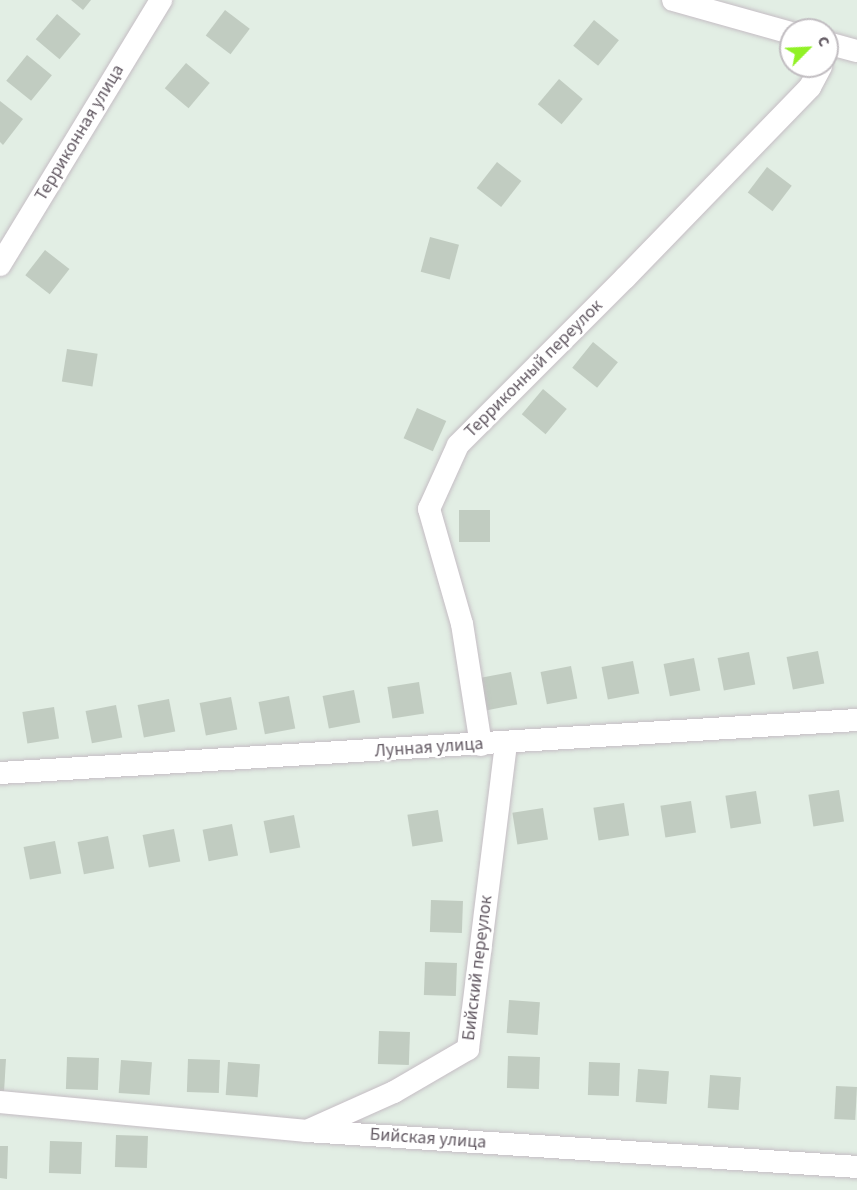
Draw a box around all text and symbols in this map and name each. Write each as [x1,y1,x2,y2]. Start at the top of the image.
north arrow [779,18,839,78]
text: С [812,33,836,50]
street label: Терриконная улица [31,61,129,205]
street label: Терриконный переулок [460,295,608,443]
street label: Лунная улица [374,733,484,763]
street label: Бийский переулок [458,894,498,1042]
street label: Бийская улица [369,1124,487,1154]

